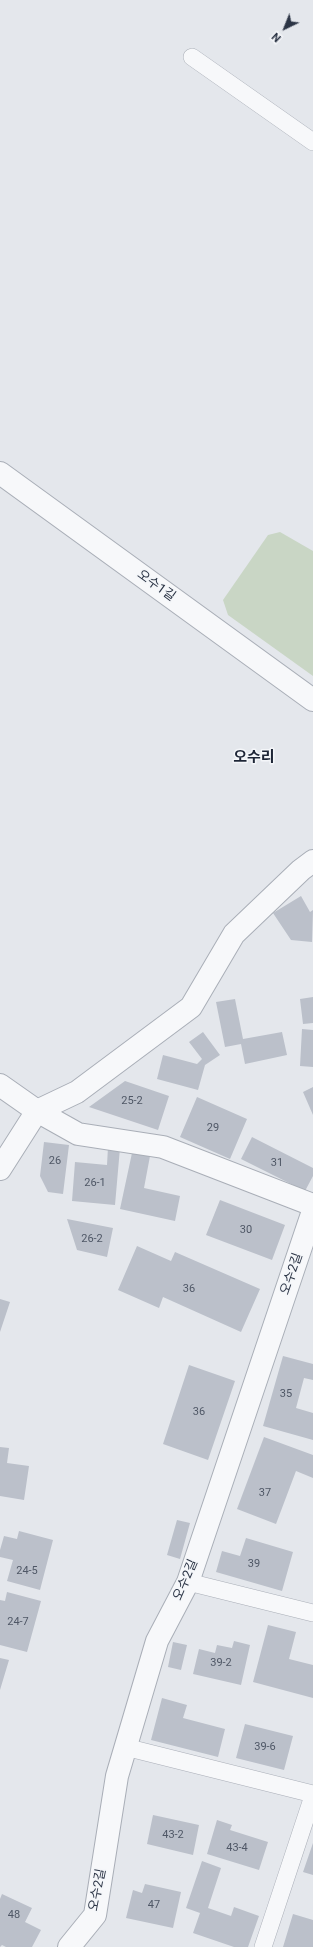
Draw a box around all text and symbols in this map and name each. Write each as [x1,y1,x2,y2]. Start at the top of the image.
north arrow [265,8,305,48]
text: N [269,30,284,45]
street label: 오수1길 [134,567,178,605]
district label: 오수리 [233,749,275,767]
house number: 25-2 [121,1094,143,1108]
house number: 29 [207,1121,219,1135]
house number: 26 [49,1154,61,1168]
house number: 31 [271,1156,283,1170]
house number: 26-1 [84,1176,106,1190]
house number: 30 [240,1223,252,1237]
house number: 26-2 [81,1232,103,1246]
street label: 오수2길 [278,1251,306,1297]
house number: 36 [183,1282,195,1296]
house number: 35 [280,1387,292,1401]
house number: 36 [193,1405,205,1419]
house number: 37 [259,1486,271,1500]
street label: 오수2길 [170,1557,202,1603]
house number: 39 [248,1557,260,1571]
house number: 24-5 [16,1564,38,1578]
house number: 24-7 [7,1615,29,1629]
house number: 39-2 [210,1656,232,1670]
house number: 39-6 [254,1740,276,1754]
house number: 43-2 [162,1828,184,1842]
house number: 43-4 [226,1841,248,1855]
street label: 오수2길 [86,1867,110,1913]
house number: 47 [148,1898,160,1912]
house number: 48 [8,1908,20,1922]

